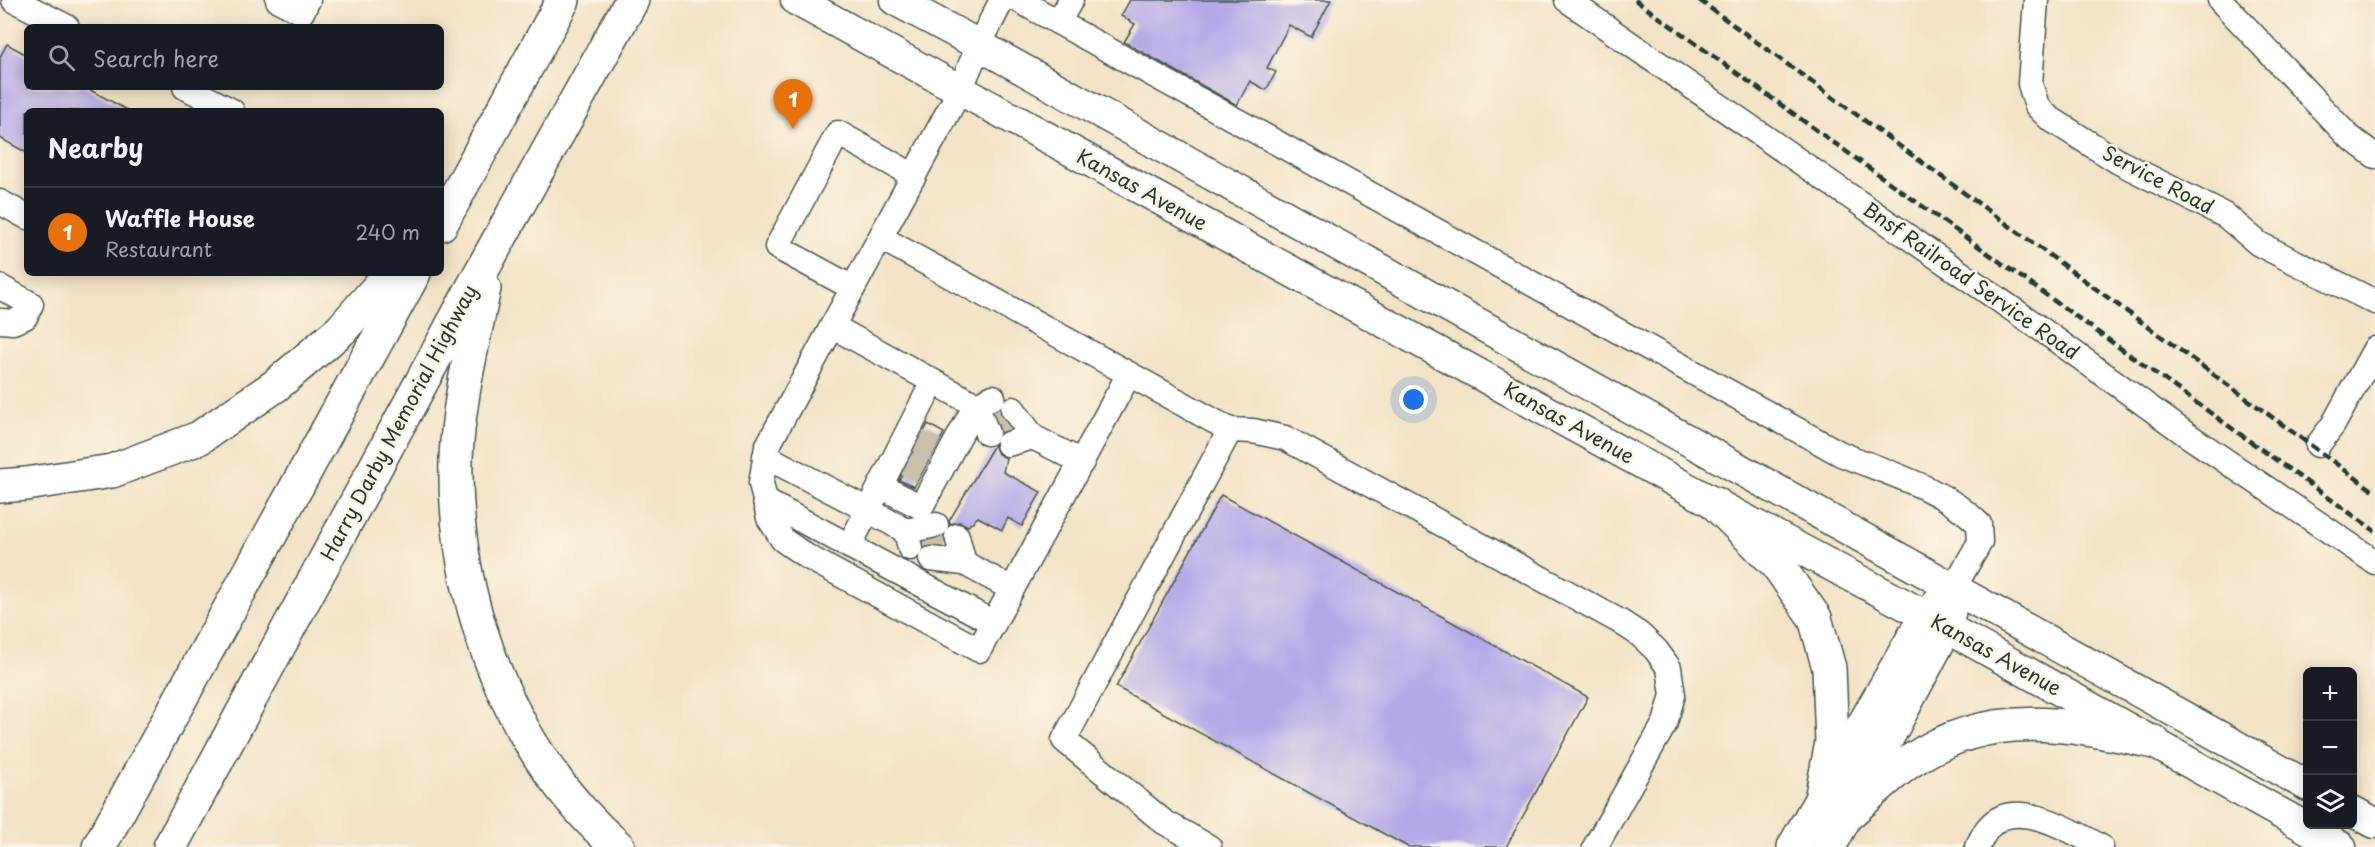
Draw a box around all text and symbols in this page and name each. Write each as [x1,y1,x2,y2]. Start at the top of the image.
search box [24,24,444,90]
icon: search [45,41,78,74]
text: Search here [93,41,219,74]
pin: 1 [774,80,812,129]
text: Nearby [48,128,143,167]
street label: Service Road [2097,137,2220,221]
street label: Kansas Avenue [1072,141,1213,237]
street label: Bnsf Railroad Service Road [1857,194,2086,366]
text: Waffle House [105,201,255,234]
text: 1 [63,217,72,247]
text: 240 m [355,217,420,247]
text: Restaurant [105,234,212,264]
street label: Harry Darby Memorial Highway [312,279,484,566]
street label: Kansas Avenue [1499,374,1640,470]
your location [1399,385,1428,414]
street label: Kansas Avenue [1926,606,2067,702]
map controls [2303,667,2357,829]
button: + [2303,667,2357,721]
button: − [2303,721,2357,775]
button: layers [2303,775,2357,829]

